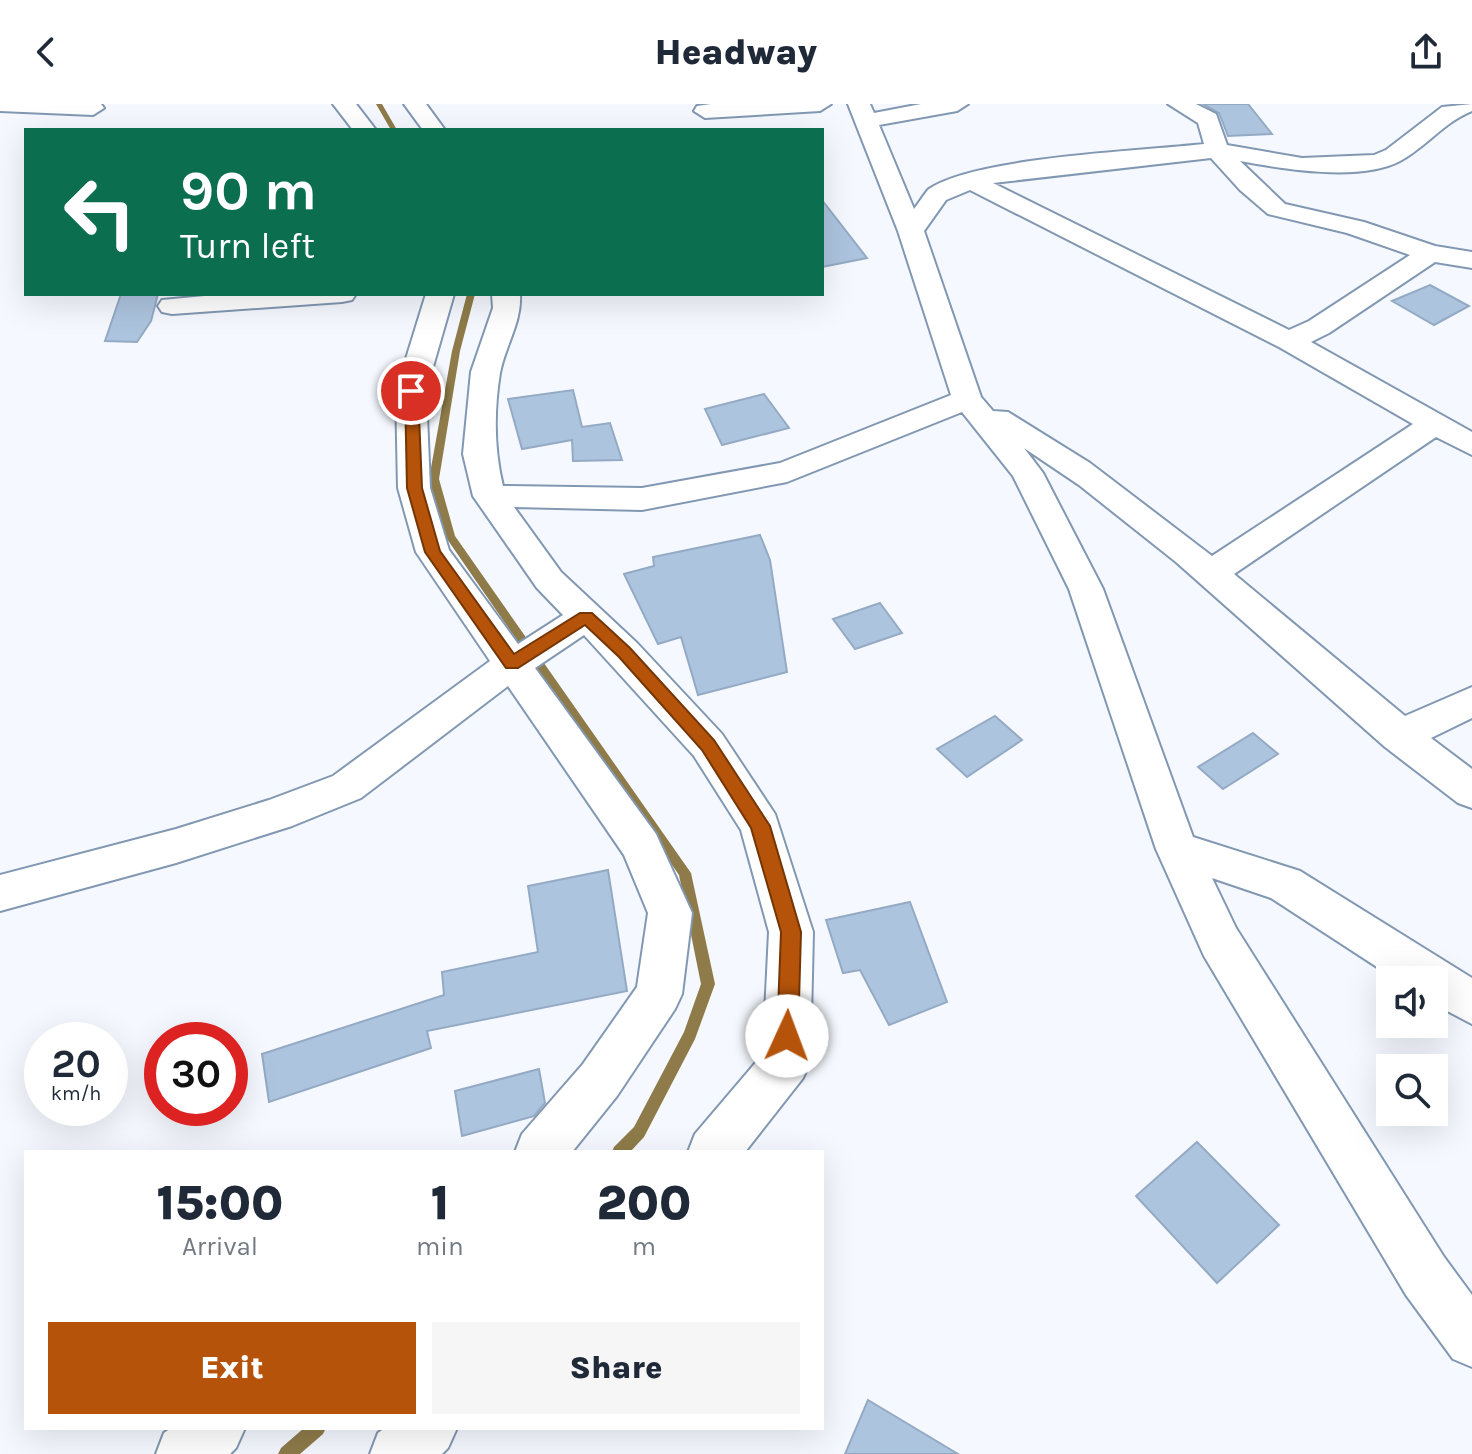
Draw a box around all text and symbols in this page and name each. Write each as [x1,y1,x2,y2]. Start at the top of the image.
icon: back [24,30,68,74]
icon: share [1404,30,1448,74]
text: Headway [655,31,817,73]
text: 90 m [180,158,317,223]
icon: left [48,160,152,264]
text: Turn left [180,225,315,267]
pin [377,357,445,425]
icon: arrive [389,369,433,413]
map controls [1376,966,1448,1126]
button: sound [1376,966,1448,1038]
position arrow [745,994,829,1078]
speed limit sign: 30 [144,1022,248,1126]
text: 20 [51,1040,101,1087]
button: search [1376,1054,1448,1126]
text: km/h [51,1082,101,1105]
text: 15:00 [157,1175,283,1231]
text: 1 [431,1175,449,1231]
text: 200 [596,1175,691,1231]
text: Arrival [182,1231,258,1262]
text: min [416,1231,464,1262]
text: m [632,1231,656,1262]
button: Exit [48,1322,416,1414]
button: Share [432,1322,800,1414]

